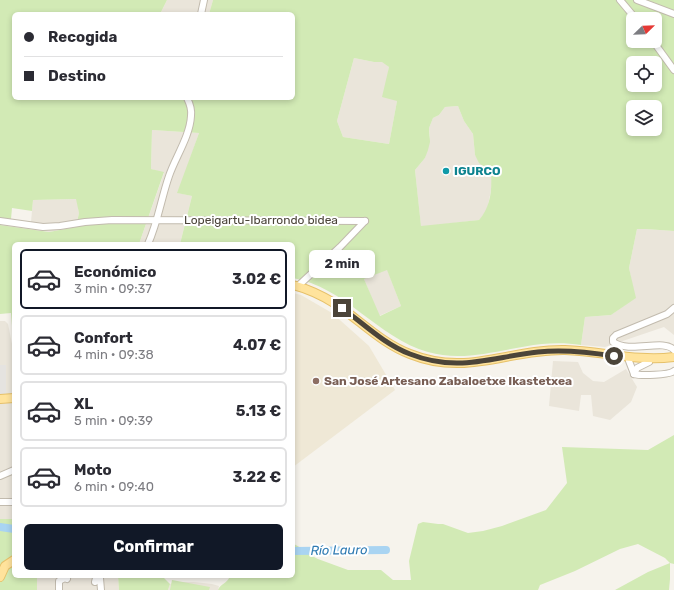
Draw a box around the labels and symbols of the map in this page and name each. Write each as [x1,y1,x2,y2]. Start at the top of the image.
north arrow [626,12,662,48]
place label: IGURCO [454,164,500,178]
marker: IGURCO [441,166,451,176]
street label: Lopeigartu-Ibarrondo bidea [184,213,338,227]
callout: 2 min [309,250,375,278]
route end [333,299,351,317]
route start [605,347,623,365]
place label: San José Artesano Zabaloetxe Ikastetxea [324,374,572,388]
marker: San José Artesano Zabaloetxe Ikastetxea [311,376,321,386]
water label: Río Lauro [310,542,368,558]

